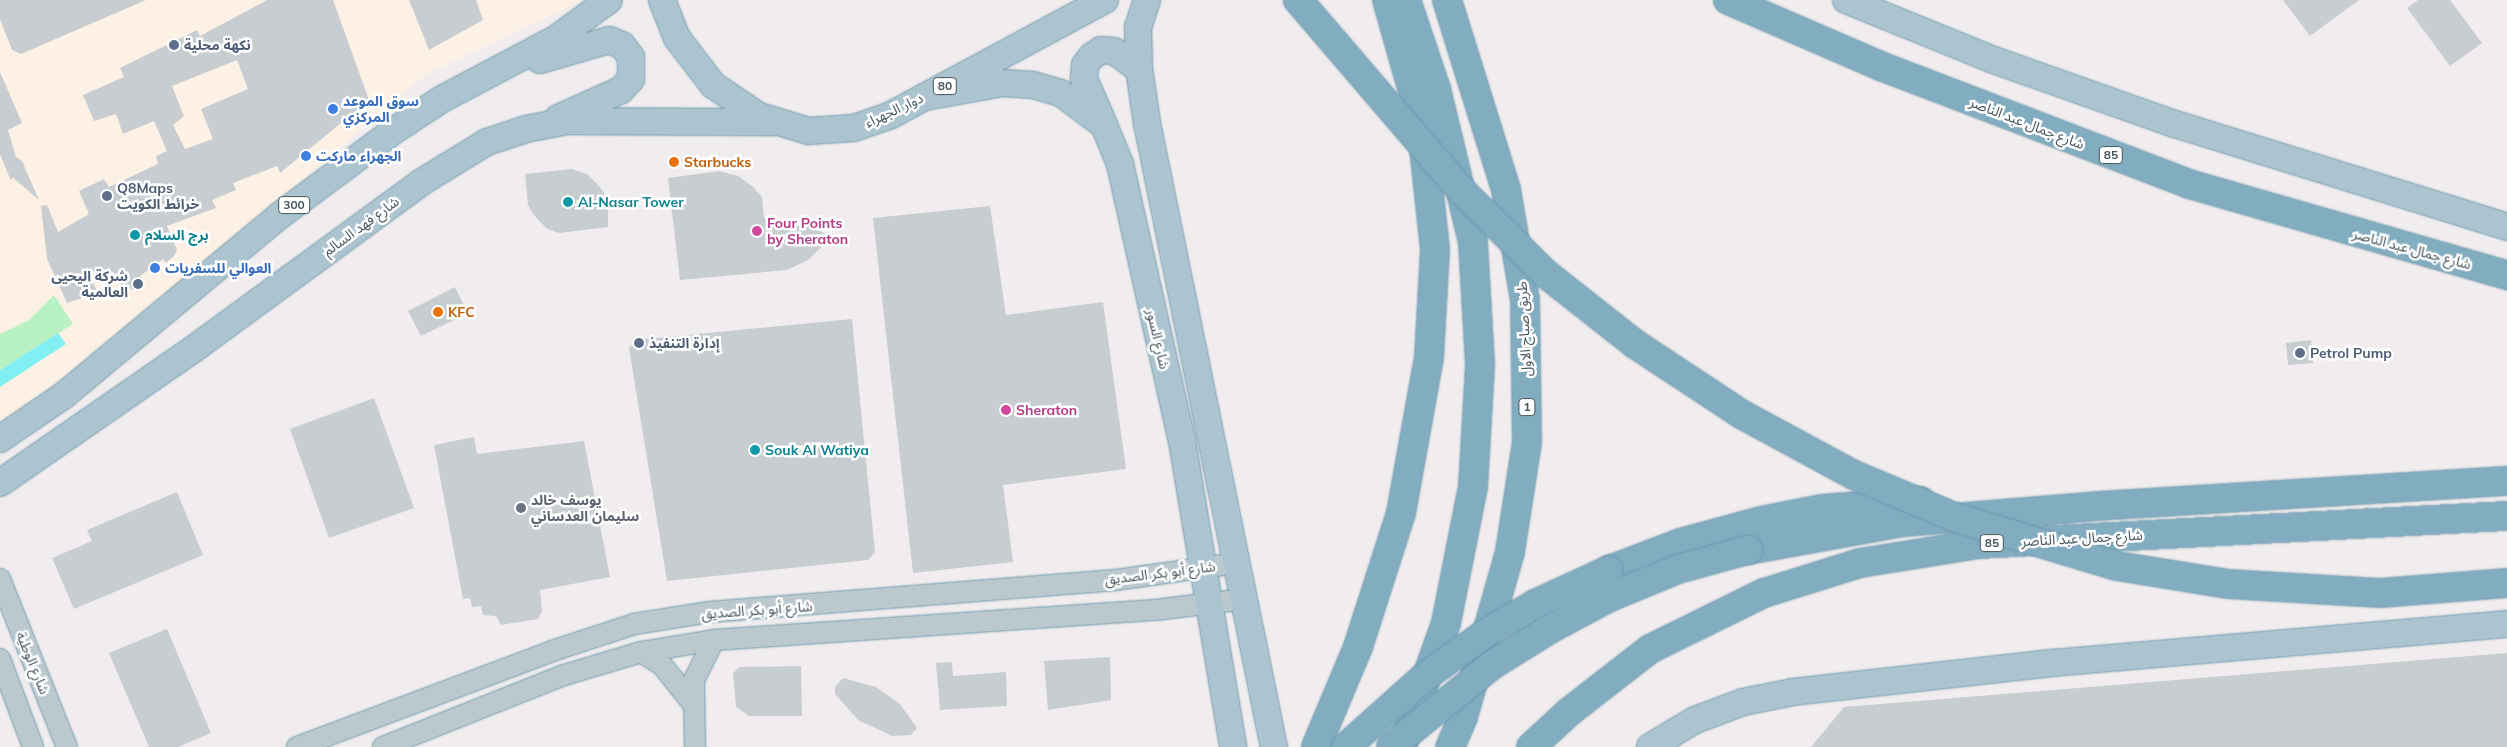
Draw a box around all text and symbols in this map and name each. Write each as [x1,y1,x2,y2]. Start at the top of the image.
place label: نكهة محلية [184,37,251,53]
marker: نكهة محلية [168,39,180,51]
road number: 80 [932,76,958,95]
street label: دوار الجهراء [862,89,926,131]
place label: سوق الموعد المركزي [343,93,419,125]
street label: شارع جمال عبد الناصر [1967,93,2087,153]
marker: سوق الموعد المركزي [327,103,339,115]
road number: 85 [2098,146,2124,164]
place label: الجهراء ماركت [316,148,401,164]
marker: الجهراء ماركت [300,150,312,162]
place label: Starbucks [684,154,751,170]
marker: Starbucks [668,156,680,168]
place label: Q8Maps خرائط الكويت [117,180,199,212]
marker: Q8Maps خرائط الكويت [101,190,113,202]
street label: شارع فهد السالم [320,193,402,259]
place label: Al-Nasar Tower [578,194,684,210]
road number: 300 [278,196,310,214]
marker: Al-Nasar Tower [562,196,574,208]
place label: Four Points by Sheraton [767,215,848,248]
marker: Four Points by Sheraton [751,225,763,237]
street label: شارع جمال عبد الناصر [2351,225,2473,273]
place label: برج السلام [145,227,209,243]
marker: برج السلام [129,229,141,241]
place label: العوالي للسفريات [165,260,271,276]
marker: العوالي للسفريات [149,262,161,274]
place label: شركة اليحيى العالمية [51,268,128,300]
marker: شركة اليحيى العالمية [132,278,144,290]
street label: طريق صباح الاول [1513,281,1535,377]
place label: KFC [448,304,475,320]
marker: KFC [432,306,444,318]
street label: شارع السور [1143,307,1173,371]
place label: إدارة التنفيذ [649,335,720,351]
marker: إدارة التنفيذ [633,337,645,349]
place label: Petrol Pump [2310,345,2392,361]
marker: Petrol Pump [2294,347,2306,359]
road number: 1 [1518,398,1536,417]
place label: Sheraton [1016,402,1077,418]
marker: Sheraton [1000,404,1012,416]
place label: Souk Al Watiya [765,442,869,458]
marker: Souk Al Watiya [749,444,761,456]
place label: يوسف خالد سليمان العدساني [531,492,639,524]
marker: يوسف خالد سليمان العدساني [515,502,527,514]
street label: شارع جمال عبد الناصر [2021,526,2143,550]
road number: 85 [1980,534,2004,552]
street label: شارع أبو بكر الصديق [1104,558,1216,588]
street label: شارع أبو بكر الصديق [701,598,813,622]
street label: شارع الوطية [13,629,53,697]

